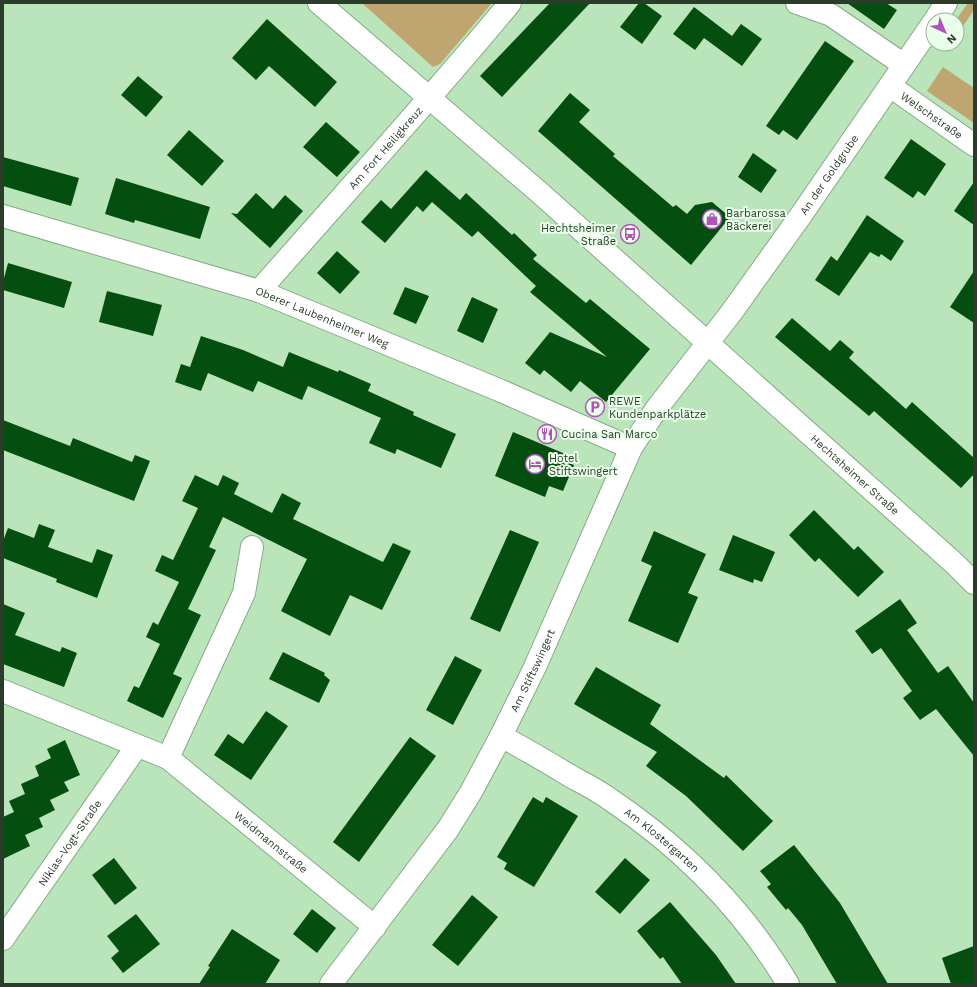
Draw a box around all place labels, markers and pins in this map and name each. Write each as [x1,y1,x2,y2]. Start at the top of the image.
place label: Barbarossa Bäckerei [726,207,786,233]
shop icon: Barbarossa Bäckerei [701,208,723,230]
place label: Hechtsheimer Straße [541,222,617,248]
bus stop icon: Hechtsheimer Straße [619,223,641,245]
place label: REWE Kundenparkplätze [609,395,706,421]
parking icon: REWE Kundenparkplätze [584,396,606,418]
restaurant icon: Cucina San Marco [536,423,558,445]
place label: Cucina San Marco [561,428,657,441]
place label: Hotel Stiftswingert [549,452,618,478]
hotel icon: Hotel Stiftswingert [524,453,546,475]

